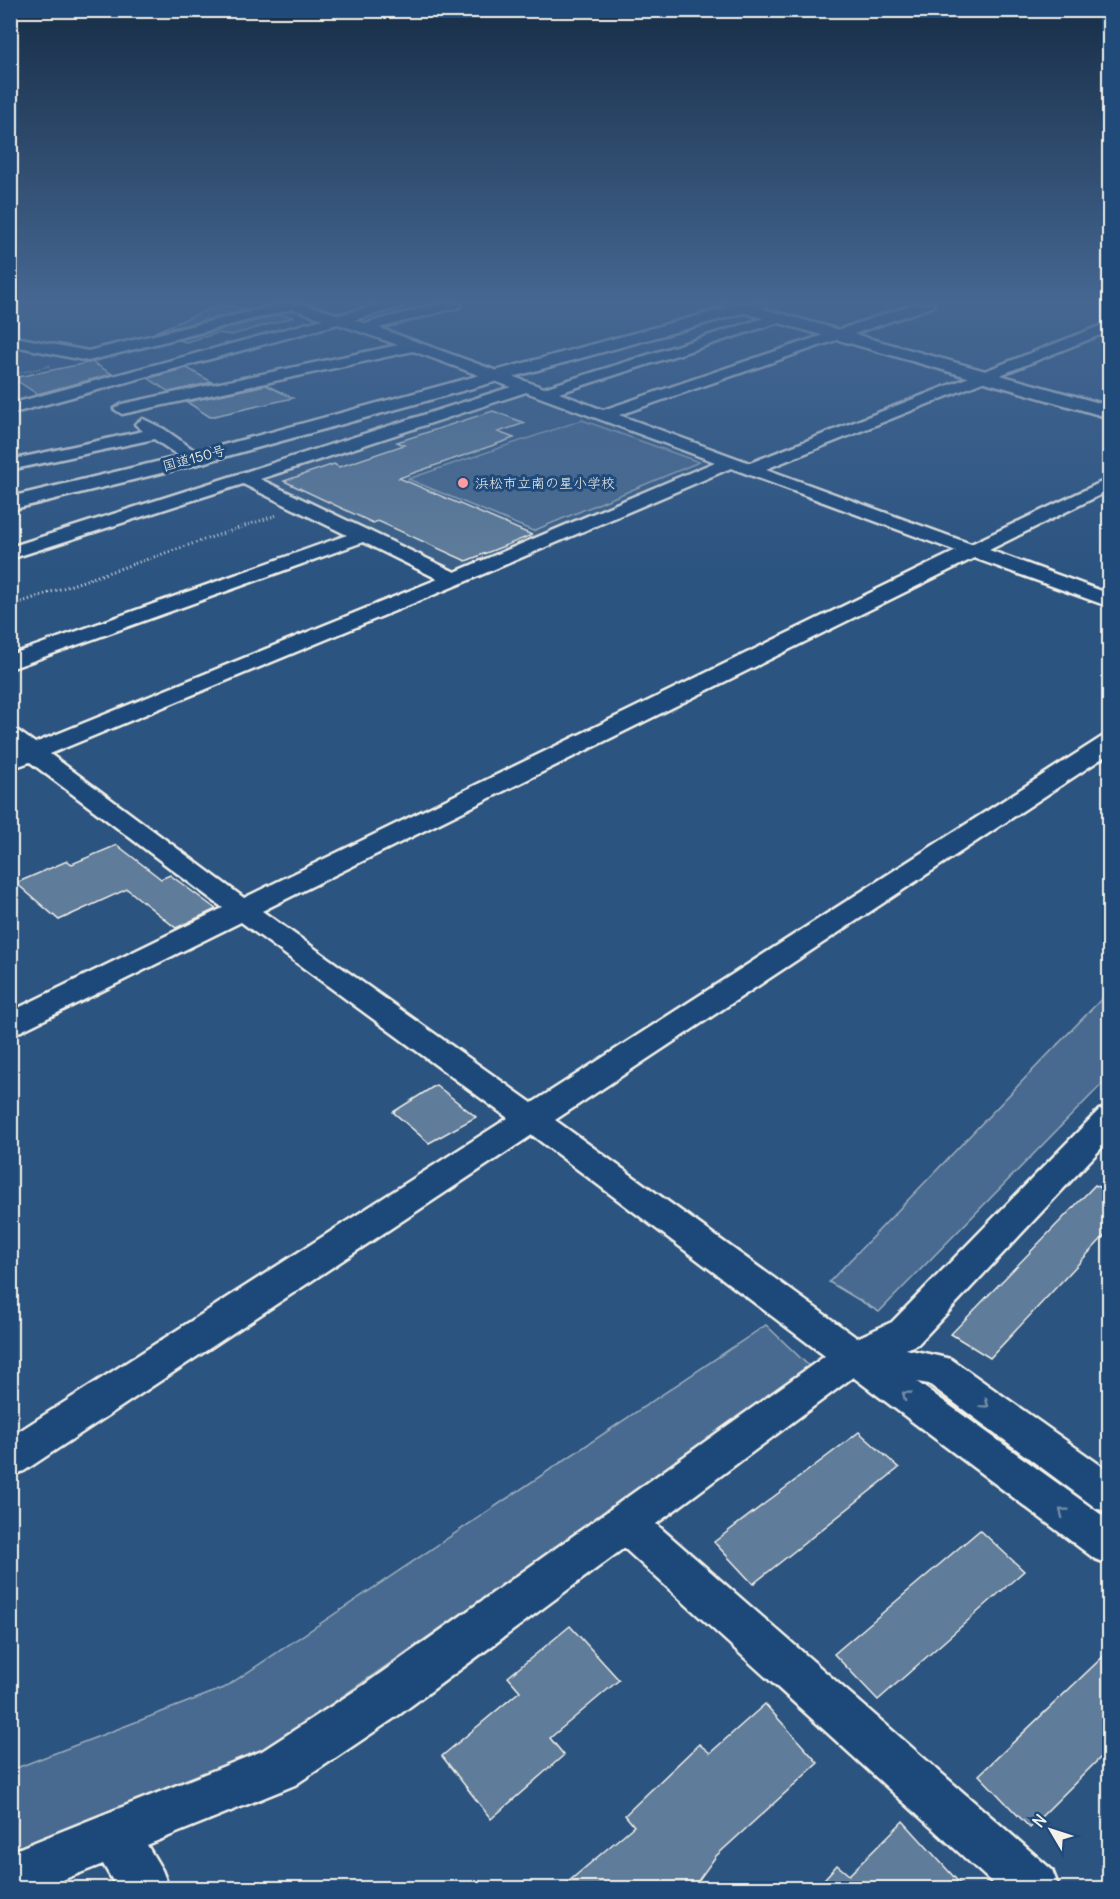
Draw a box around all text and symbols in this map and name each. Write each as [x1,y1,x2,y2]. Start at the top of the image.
street label: 国道150号 [160,441,228,475]
place label: 浜松市立南の星小学校 [475,474,615,492]
marker: 浜松市立南の星小学校 [456,476,470,490]
one-way arrow [902,1391,913,1402]
one-way arrow [978,1397,989,1408]
one-way arrow [1058,1508,1069,1519]
north arrow [1021,1800,1081,1860]
text: N [1028,1810,1051,1831]

